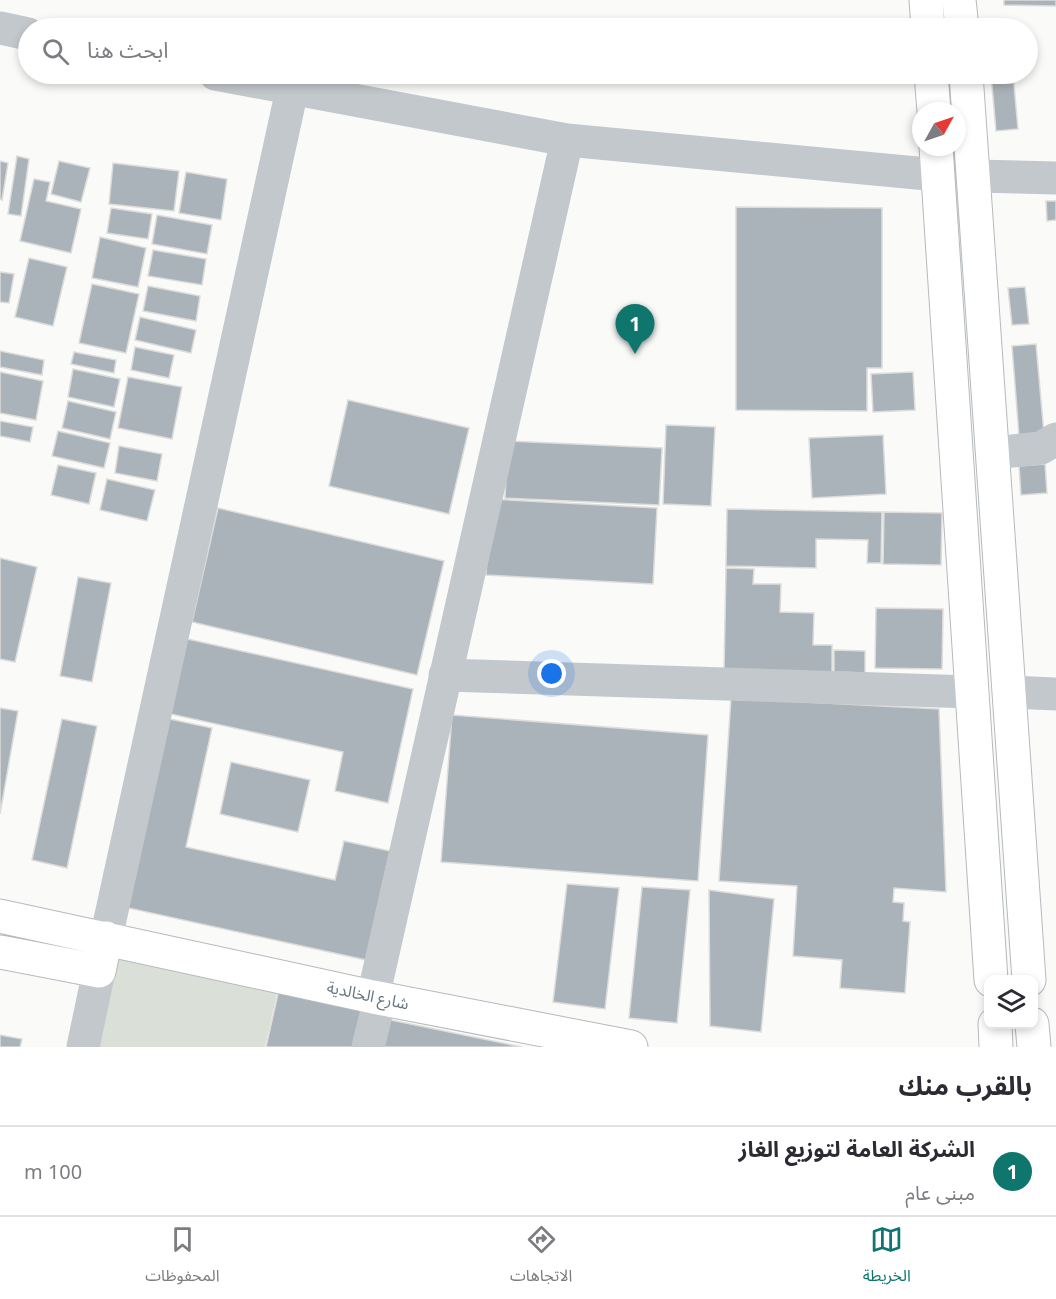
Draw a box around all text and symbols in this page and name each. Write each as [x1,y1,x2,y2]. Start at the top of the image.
search box [18,18,1038,84]
text: ابحث هنا [87,34,169,64]
icon: search [39,35,72,68]
north arrow [912,102,966,156]
pin: 1 [616,304,654,354]
your location [537,659,566,688]
map controls [984,975,1038,1029]
button: layers [984,975,1038,1029]
street label: شارع الخالدية [325,976,411,1016]
text: بالقرب منك [898,1067,1032,1103]
text: الشركة العامة لتوزيع الغاز [738,1133,975,1163]
text: 100 m [24,1158,82,1185]
text: 1 [1007,1158,1018,1185]
text: مبنى عام [905,1179,975,1206]
tab: المحفوظات [145,1223,219,1293]
tab: الاتجاهات [510,1223,572,1293]
tab: الخريطة [863,1223,911,1293]

